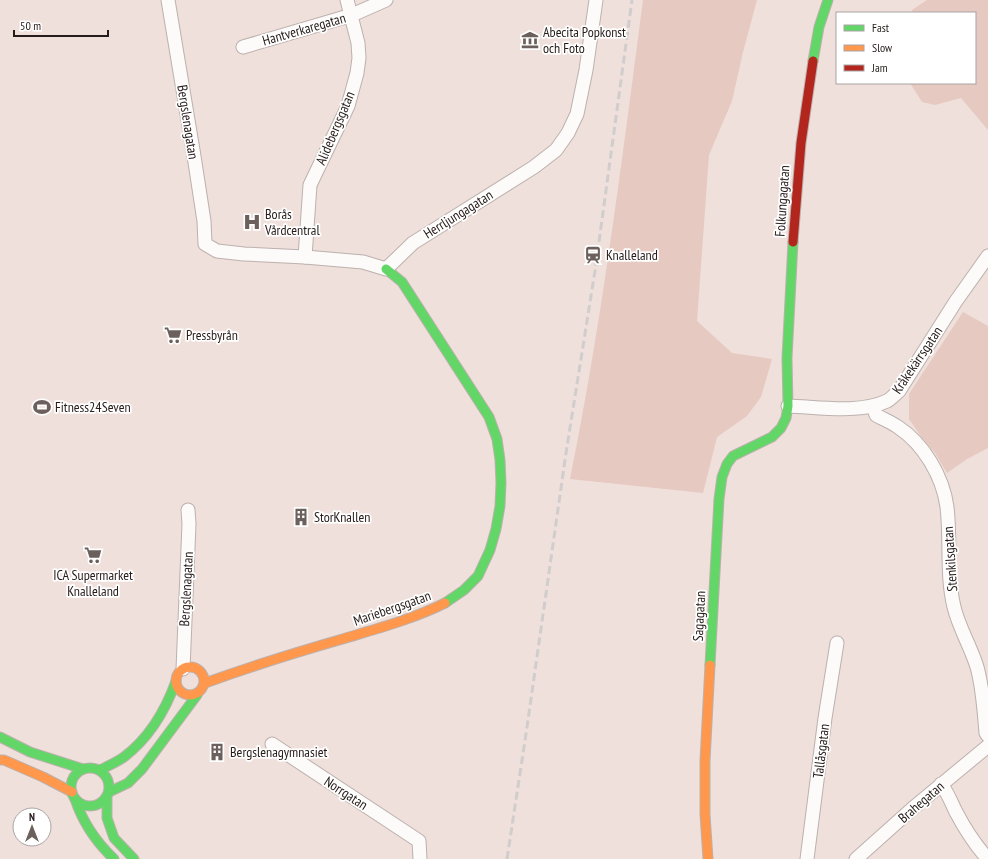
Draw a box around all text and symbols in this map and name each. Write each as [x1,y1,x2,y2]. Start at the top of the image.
street label: Hantverkaregatan [260,9,348,49]
scale bar [14,12,108,38]
legend [836,12,976,84]
text: 50 m [20,18,41,33]
text: Fast [872,20,890,35]
place label: Abecita Popkonst och Foto [543,23,626,57]
museum icon: Abecita Popkonst och Foto [520,30,540,50]
text: Slow [872,40,893,55]
text: Jam [871,60,888,75]
street label: Bergslenagatan [173,84,203,160]
street label: Alidebergsgatan [311,88,359,168]
street label: Folkungagatan [771,165,793,237]
street label: Herrljungagatan [420,186,496,242]
place label: Borås Vårdcentral [264,205,320,239]
hospital icon: Borås Vårdcentral [242,212,262,232]
station icon: Knalleland [583,245,603,265]
place label: Knalleland [606,246,658,264]
street label: Kråkekärrsgatan [888,323,946,397]
supermarket icon: Pressbyrån [163,325,183,345]
place label: Pressbyrån [186,326,238,344]
sports icon: Fitness24Seven [32,397,52,417]
place label: Fitness24Seven [55,398,131,416]
building icon: StorKnallen [291,507,311,527]
place label: StorKnallen [314,508,370,526]
street label: Stenkilsgatan [939,526,961,592]
supermarket icon: ICA Supermarket Knalleland [83,545,103,565]
street label: Bergslenagatan [175,551,197,627]
place label: ICA Supermarket Knalleland [53,566,133,600]
street label: Mariebergsgatan [351,586,433,630]
street label: Sagagatan [689,590,709,642]
street label: Tallåsgatan [809,723,833,779]
building icon: Bergslenagymnasiet [207,742,227,762]
place label: Bergslenagymnasiet [230,743,328,761]
street label: Norrgatan [321,772,371,814]
street label: Brahegatan [894,777,948,827]
north arrow [12,807,52,847]
text: N [29,810,35,824]

